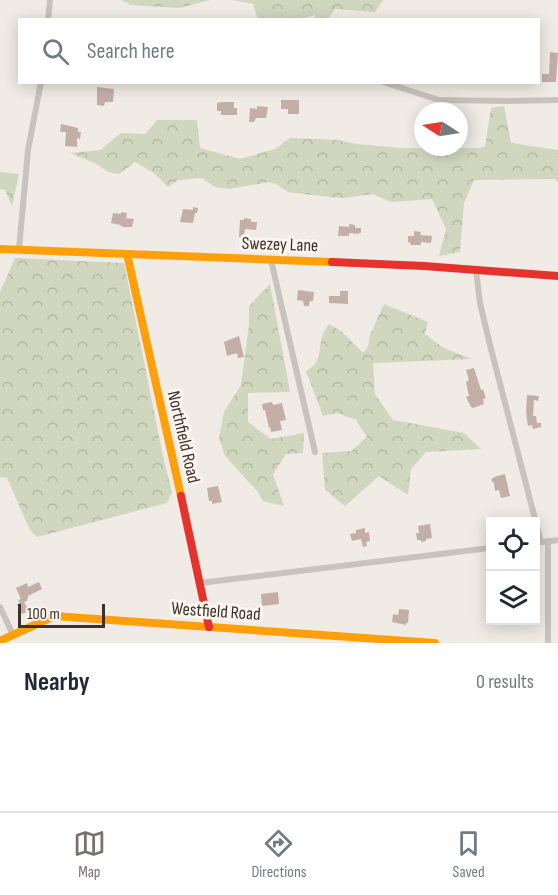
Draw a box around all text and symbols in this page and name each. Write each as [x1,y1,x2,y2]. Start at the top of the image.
search box [18,18,540,84]
icon: search [39,35,72,68]
text: Search here [87,38,174,65]
north arrow [414,102,468,156]
street label: Swezey Lane [241,233,319,256]
street label: Northfield Road [163,389,204,485]
map controls [486,517,540,625]
button: locate [486,517,540,571]
button: layers [486,571,540,625]
street label: Westfield Road [171,598,261,625]
scale bar [18,601,105,628]
text: 100 m [27,605,60,624]
text: Nearby [24,667,90,698]
text: 0 results [476,670,534,694]
tab: Map [73,827,106,882]
tab: Directions [251,827,307,882]
tab: Saved [452,827,485,882]

